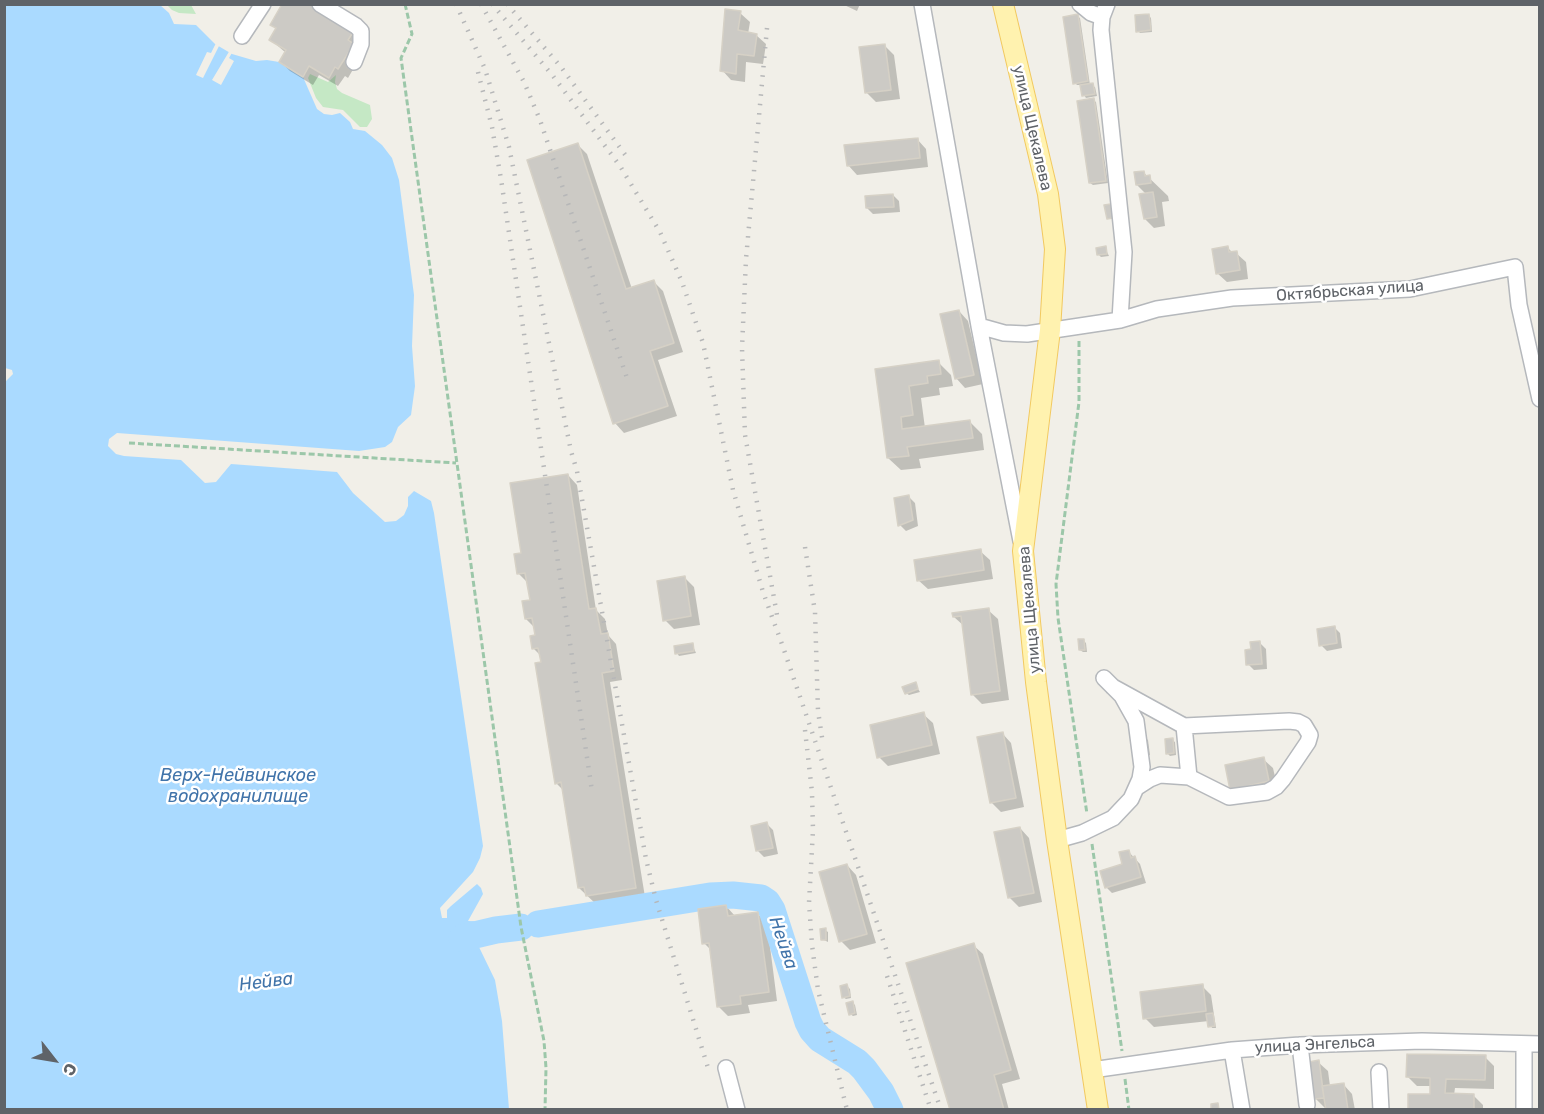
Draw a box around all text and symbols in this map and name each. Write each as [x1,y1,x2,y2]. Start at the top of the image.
street label: улица Щекалева [1008,64,1056,192]
street label: Октябрьская улица [1275,276,1425,306]
street label: улица Щекалева [1015,545,1045,675]
water label: Верх-Нейвинское водохранилище [160,765,316,808]
water label: Нейва [764,914,802,972]
water label: Нейва [238,968,294,996]
north arrow [24,1030,84,1090]
street label: улица Энгельса [1254,1032,1376,1058]
text: С [59,1060,81,1079]

